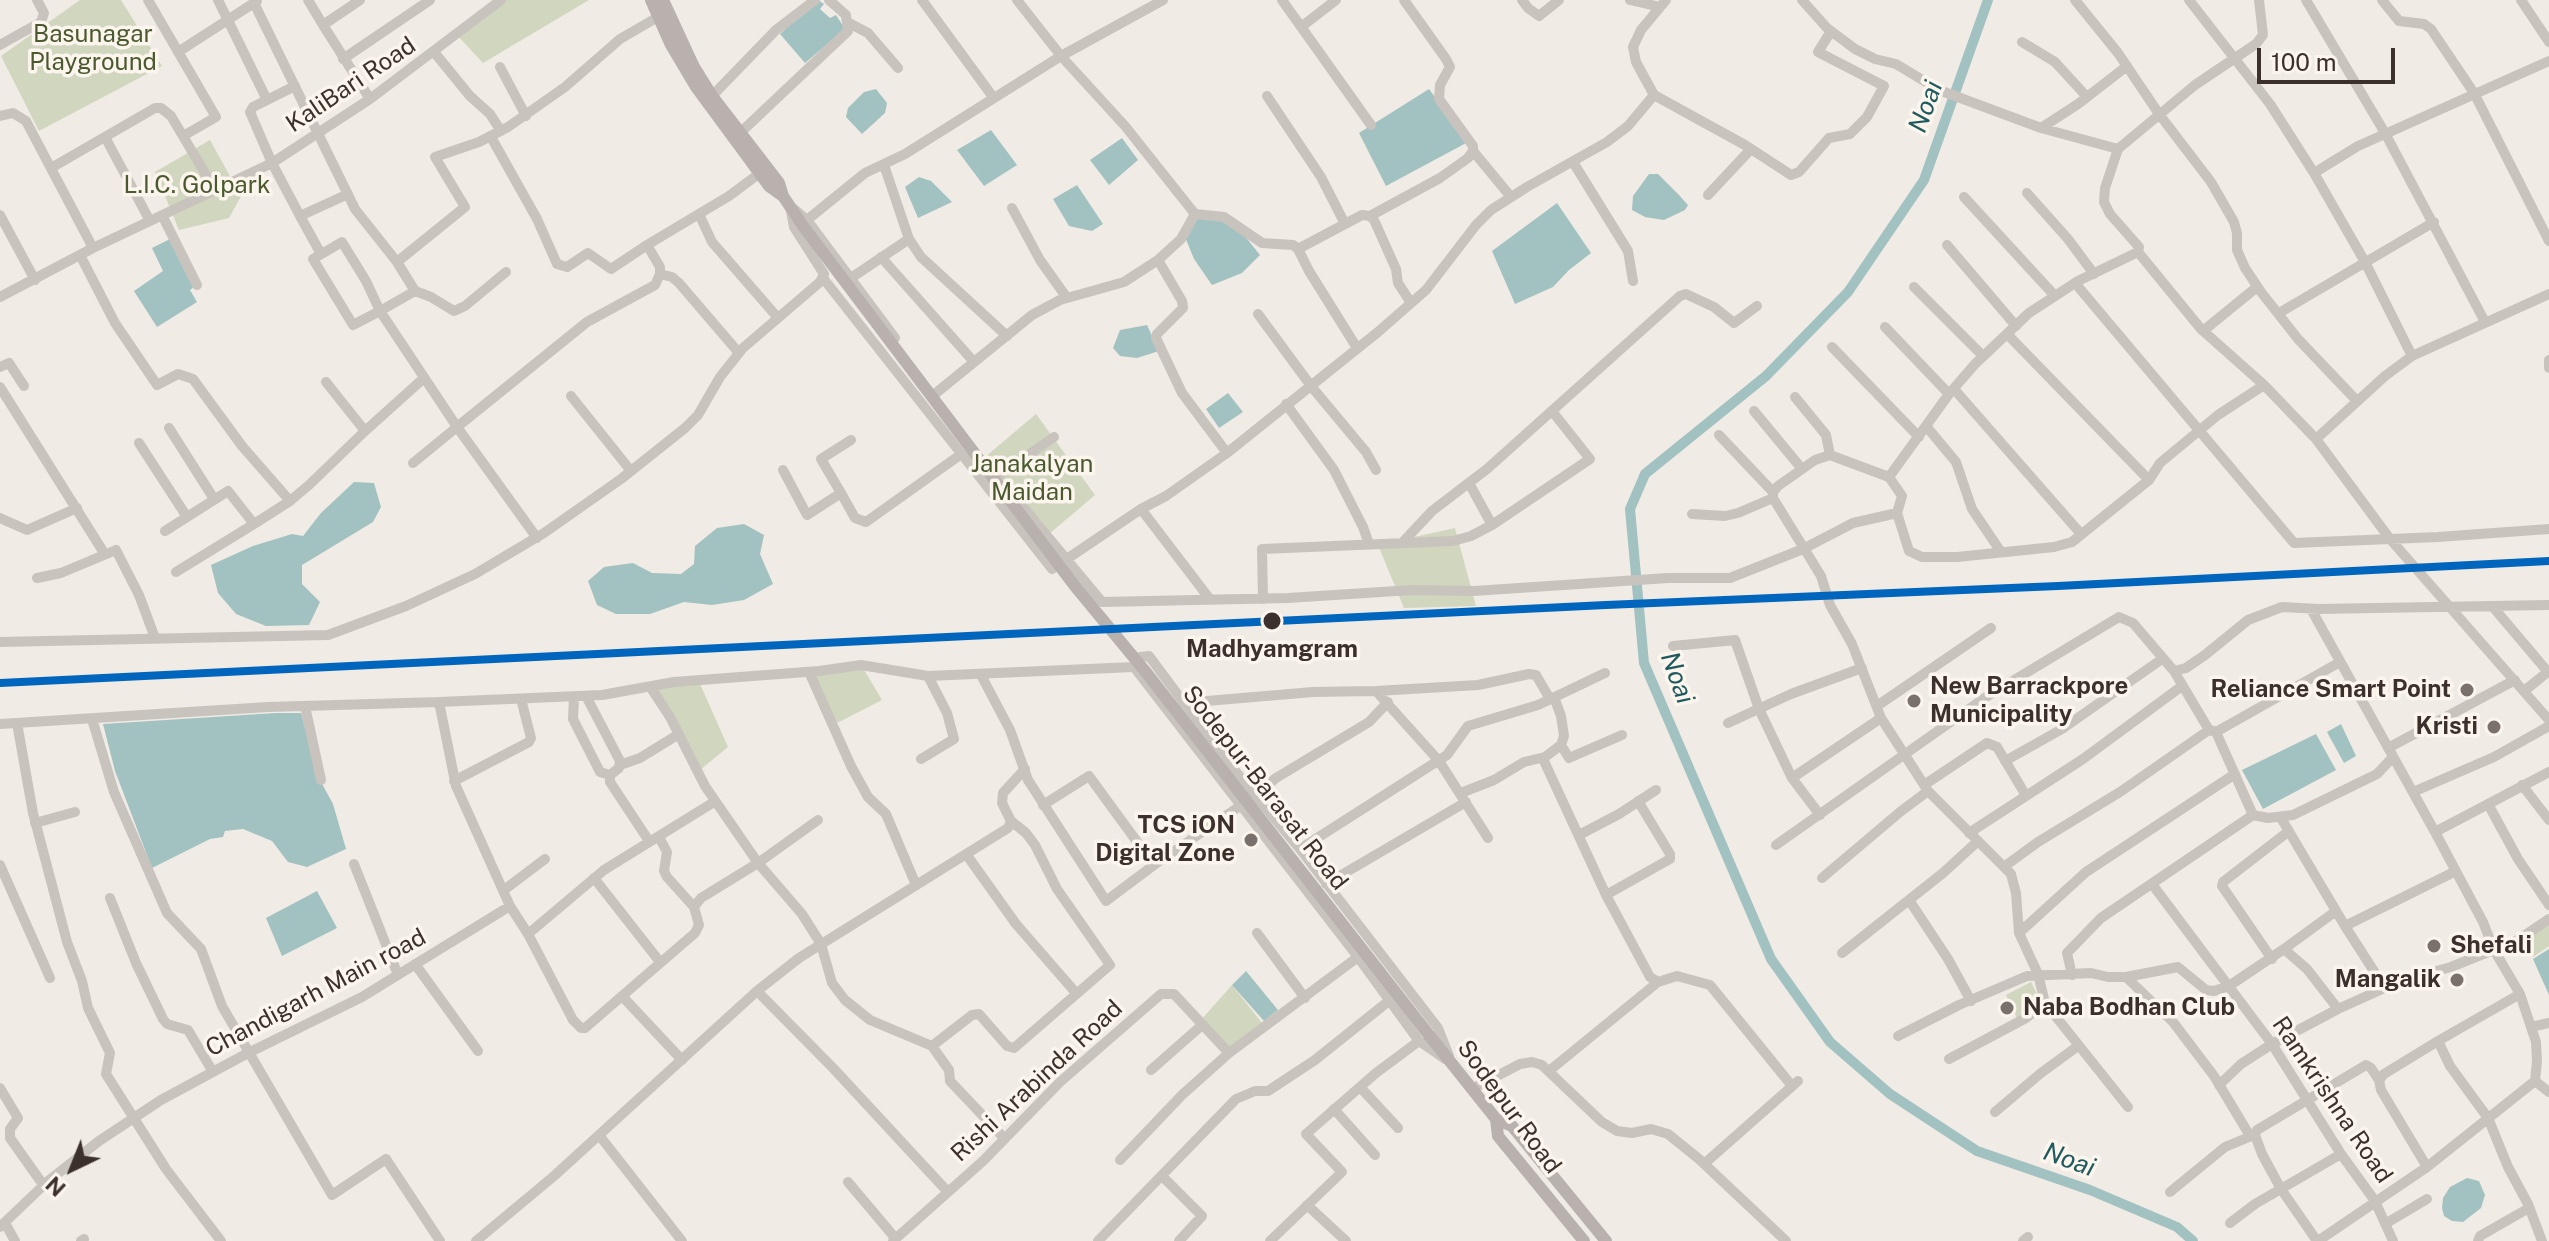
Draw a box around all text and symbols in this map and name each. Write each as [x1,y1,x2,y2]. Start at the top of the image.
park label: Basunagar Playground [29,21,157,77]
street label: KaliBari Road [281,31,421,139]
scale bar [2261,32,2399,82]
text: 100 m [2271,48,2337,76]
water label: Noai [1902,77,1950,137]
park label: L.I.C. Golpark [123,172,271,200]
park label: Janakalyan Maidan [971,451,1093,507]
marker: Madhyamgram [1261,610,1283,632]
place label: Madhyamgram [1186,636,1358,664]
water label: Noai [1653,648,1701,708]
place label: New Barrackpore Municipality [1930,673,2128,729]
place label: Reliance Smart Point [2210,676,2451,704]
street label: Sodepur-Barasat Road [1176,680,1354,896]
marker: Reliance Smart Point [2458,681,2476,699]
marker: New Barrackpore Municipality [1905,692,1923,710]
place label: Kristi [2416,713,2478,741]
marker: Kristi [2485,718,2503,736]
place label: TCS iON Digital Zone [1095,812,1235,868]
marker: TCS iON Digital Zone [1242,831,1260,849]
street label: Chandigarh Main road [201,923,431,1063]
place label: Shefali [2450,932,2532,960]
marker: Shefali [2425,937,2443,955]
place label: Mangalik [2335,966,2441,994]
marker: Mangalik [2448,971,2466,989]
street label: Rishi Arabinda Road [945,994,1129,1168]
place label: Naba Bodhan Club [2023,994,2235,1022]
marker: Naba Bodhan Club [1998,999,2016,1017]
street label: Ramkrishna Road [2266,1011,2398,1189]
street label: Sodepur Road [1451,1035,1567,1179]
north arrow [32,1129,112,1209]
water label: Noai [2039,1136,2099,1184]
text: N [40,1171,71,1202]

